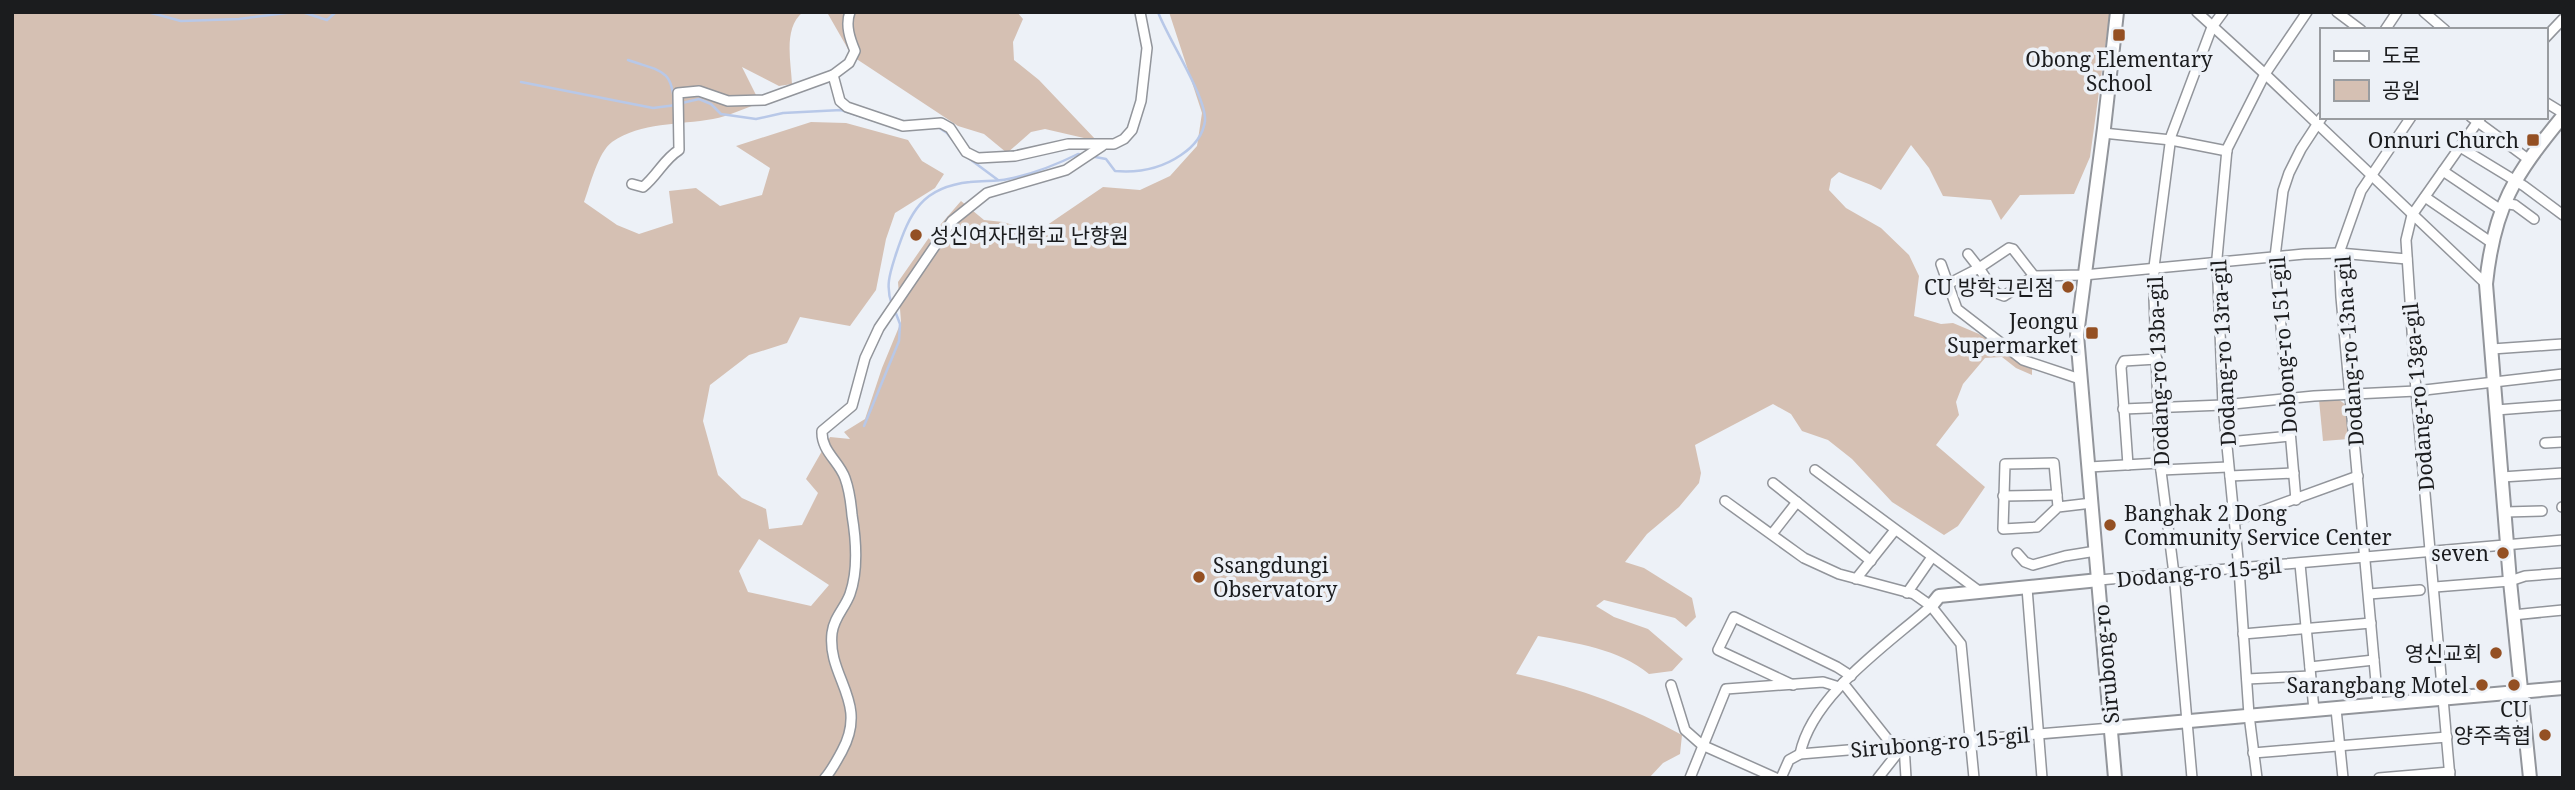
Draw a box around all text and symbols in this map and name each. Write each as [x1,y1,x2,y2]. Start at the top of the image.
marker: Obong Elementary School [2111,27,2127,43]
legend [2320,28,2547,119]
text: 도로 [2382,41,2421,69]
place label: Obong Elementary School [2025,45,2213,97]
text: 공원 [2382,76,2421,104]
place label: Onnuri Church [2368,126,2519,154]
marker: Onnuri Church [2525,132,2541,148]
place label: 성신여자대학교 난향원 [930,221,1129,249]
marker: 성신여자대학교 난향원 [908,227,924,243]
street label: Dodang-ro 13na-gil [2328,254,2370,447]
street label: Dobong-ro 151-gil [2263,255,2303,435]
street label: Dodang-ro 13ra-gil [2204,259,2242,447]
place label: CU 방학그린점 [1924,273,2054,301]
street label: Dodang-ro 13ba-gil [2141,275,2175,467]
marker: CU 방학그린점 [2060,279,2076,295]
street label: Dodang-ro 13ga-gil [2396,301,2440,492]
place label: Jeongu Supermarket [1947,307,2078,359]
marker: Jeongu Supermarket [2084,325,2100,341]
place label: Banghak 2 Dong Community Service Center [2124,499,2392,551]
marker: Banghak 2 Dong Community Service Center [2102,517,2118,533]
place label: seven [2431,539,2489,567]
marker: seven [2495,545,2511,561]
place label: Ssangdungi Observatory [1213,551,1337,603]
street label: Dodang-ro 15-gil [2115,551,2283,593]
marker: Ssangdungi Observatory [1191,569,1207,585]
street label: Sirubong-ro [2087,603,2125,725]
place label: 영신교회 [2405,639,2482,667]
marker: 영신교회 [2488,645,2504,661]
place label: Sarangbang Motel [2287,671,2468,699]
marker: Sarangbang Motel [2474,677,2490,693]
marker: CU [2506,677,2522,693]
place label: CU [2500,695,2528,723]
street label: Sirubong-ro 15-gil [1849,720,2031,764]
place label: 양주축협 [2454,721,2531,749]
marker: 양주축협 [2537,727,2553,743]

